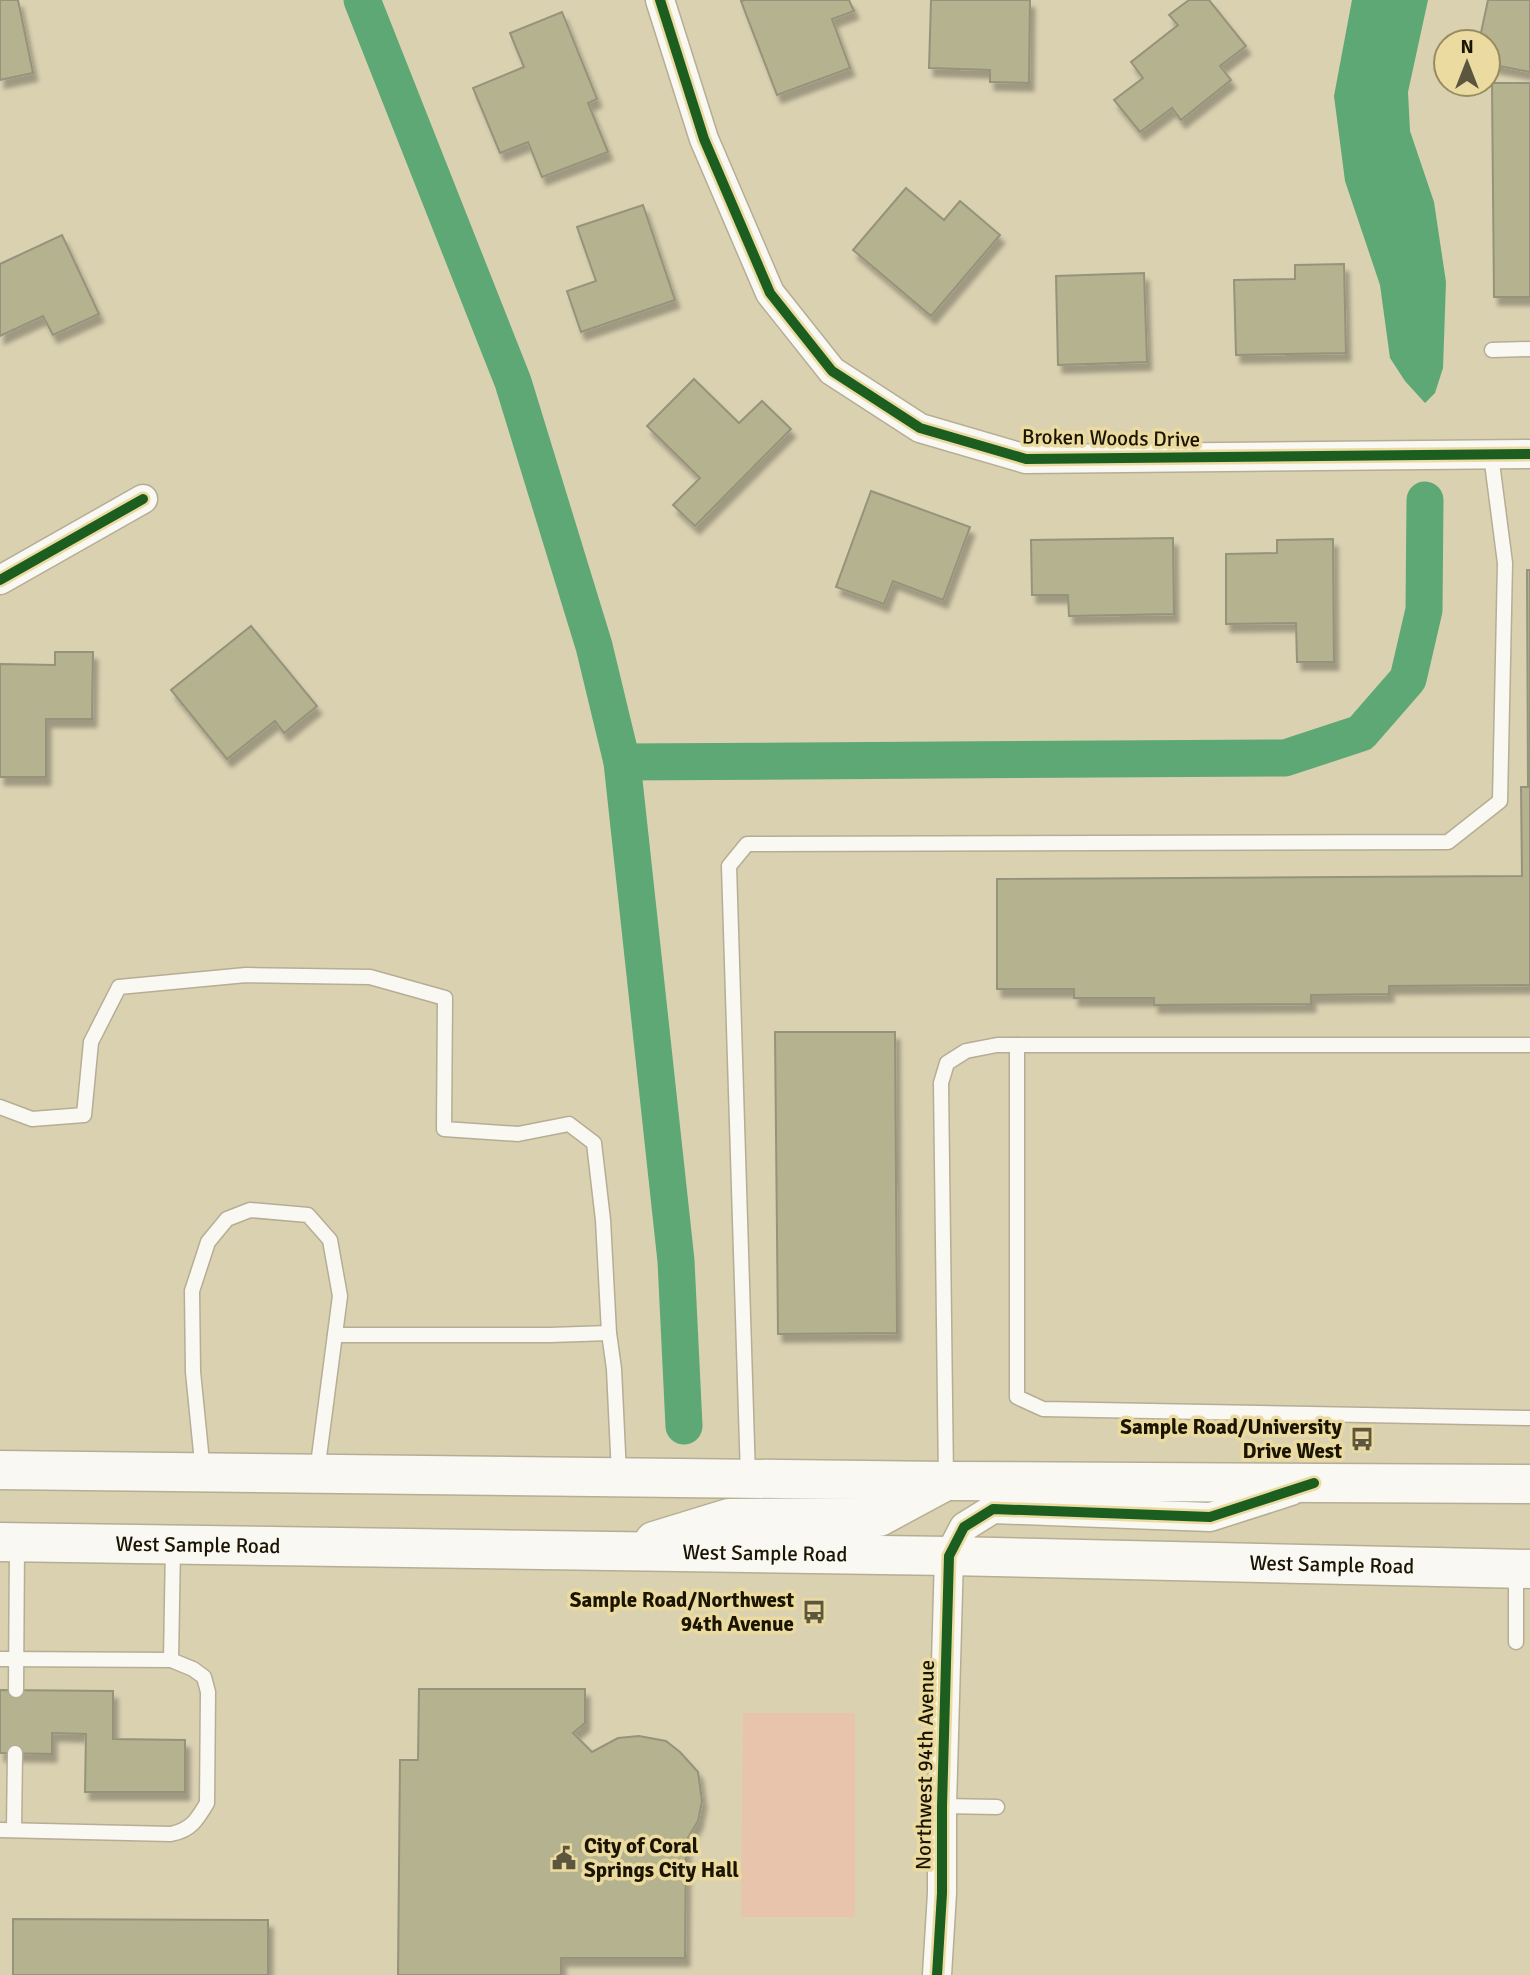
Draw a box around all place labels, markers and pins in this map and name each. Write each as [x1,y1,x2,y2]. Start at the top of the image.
place label: Sample Road/University Drive West [1120,1414,1343,1464]
bus stop icon: Sample Road/University Drive West [1348,1425,1376,1453]
place label: Sample Road/Northwest 94th Avenue [570,1587,794,1637]
bus stop icon: Sample Road/Northwest 94th Avenue [800,1598,828,1626]
place label: City of Coral Springs City Hall [584,1833,739,1883]
public building icon: City of Coral Springs City Hall [550,1844,578,1872]

